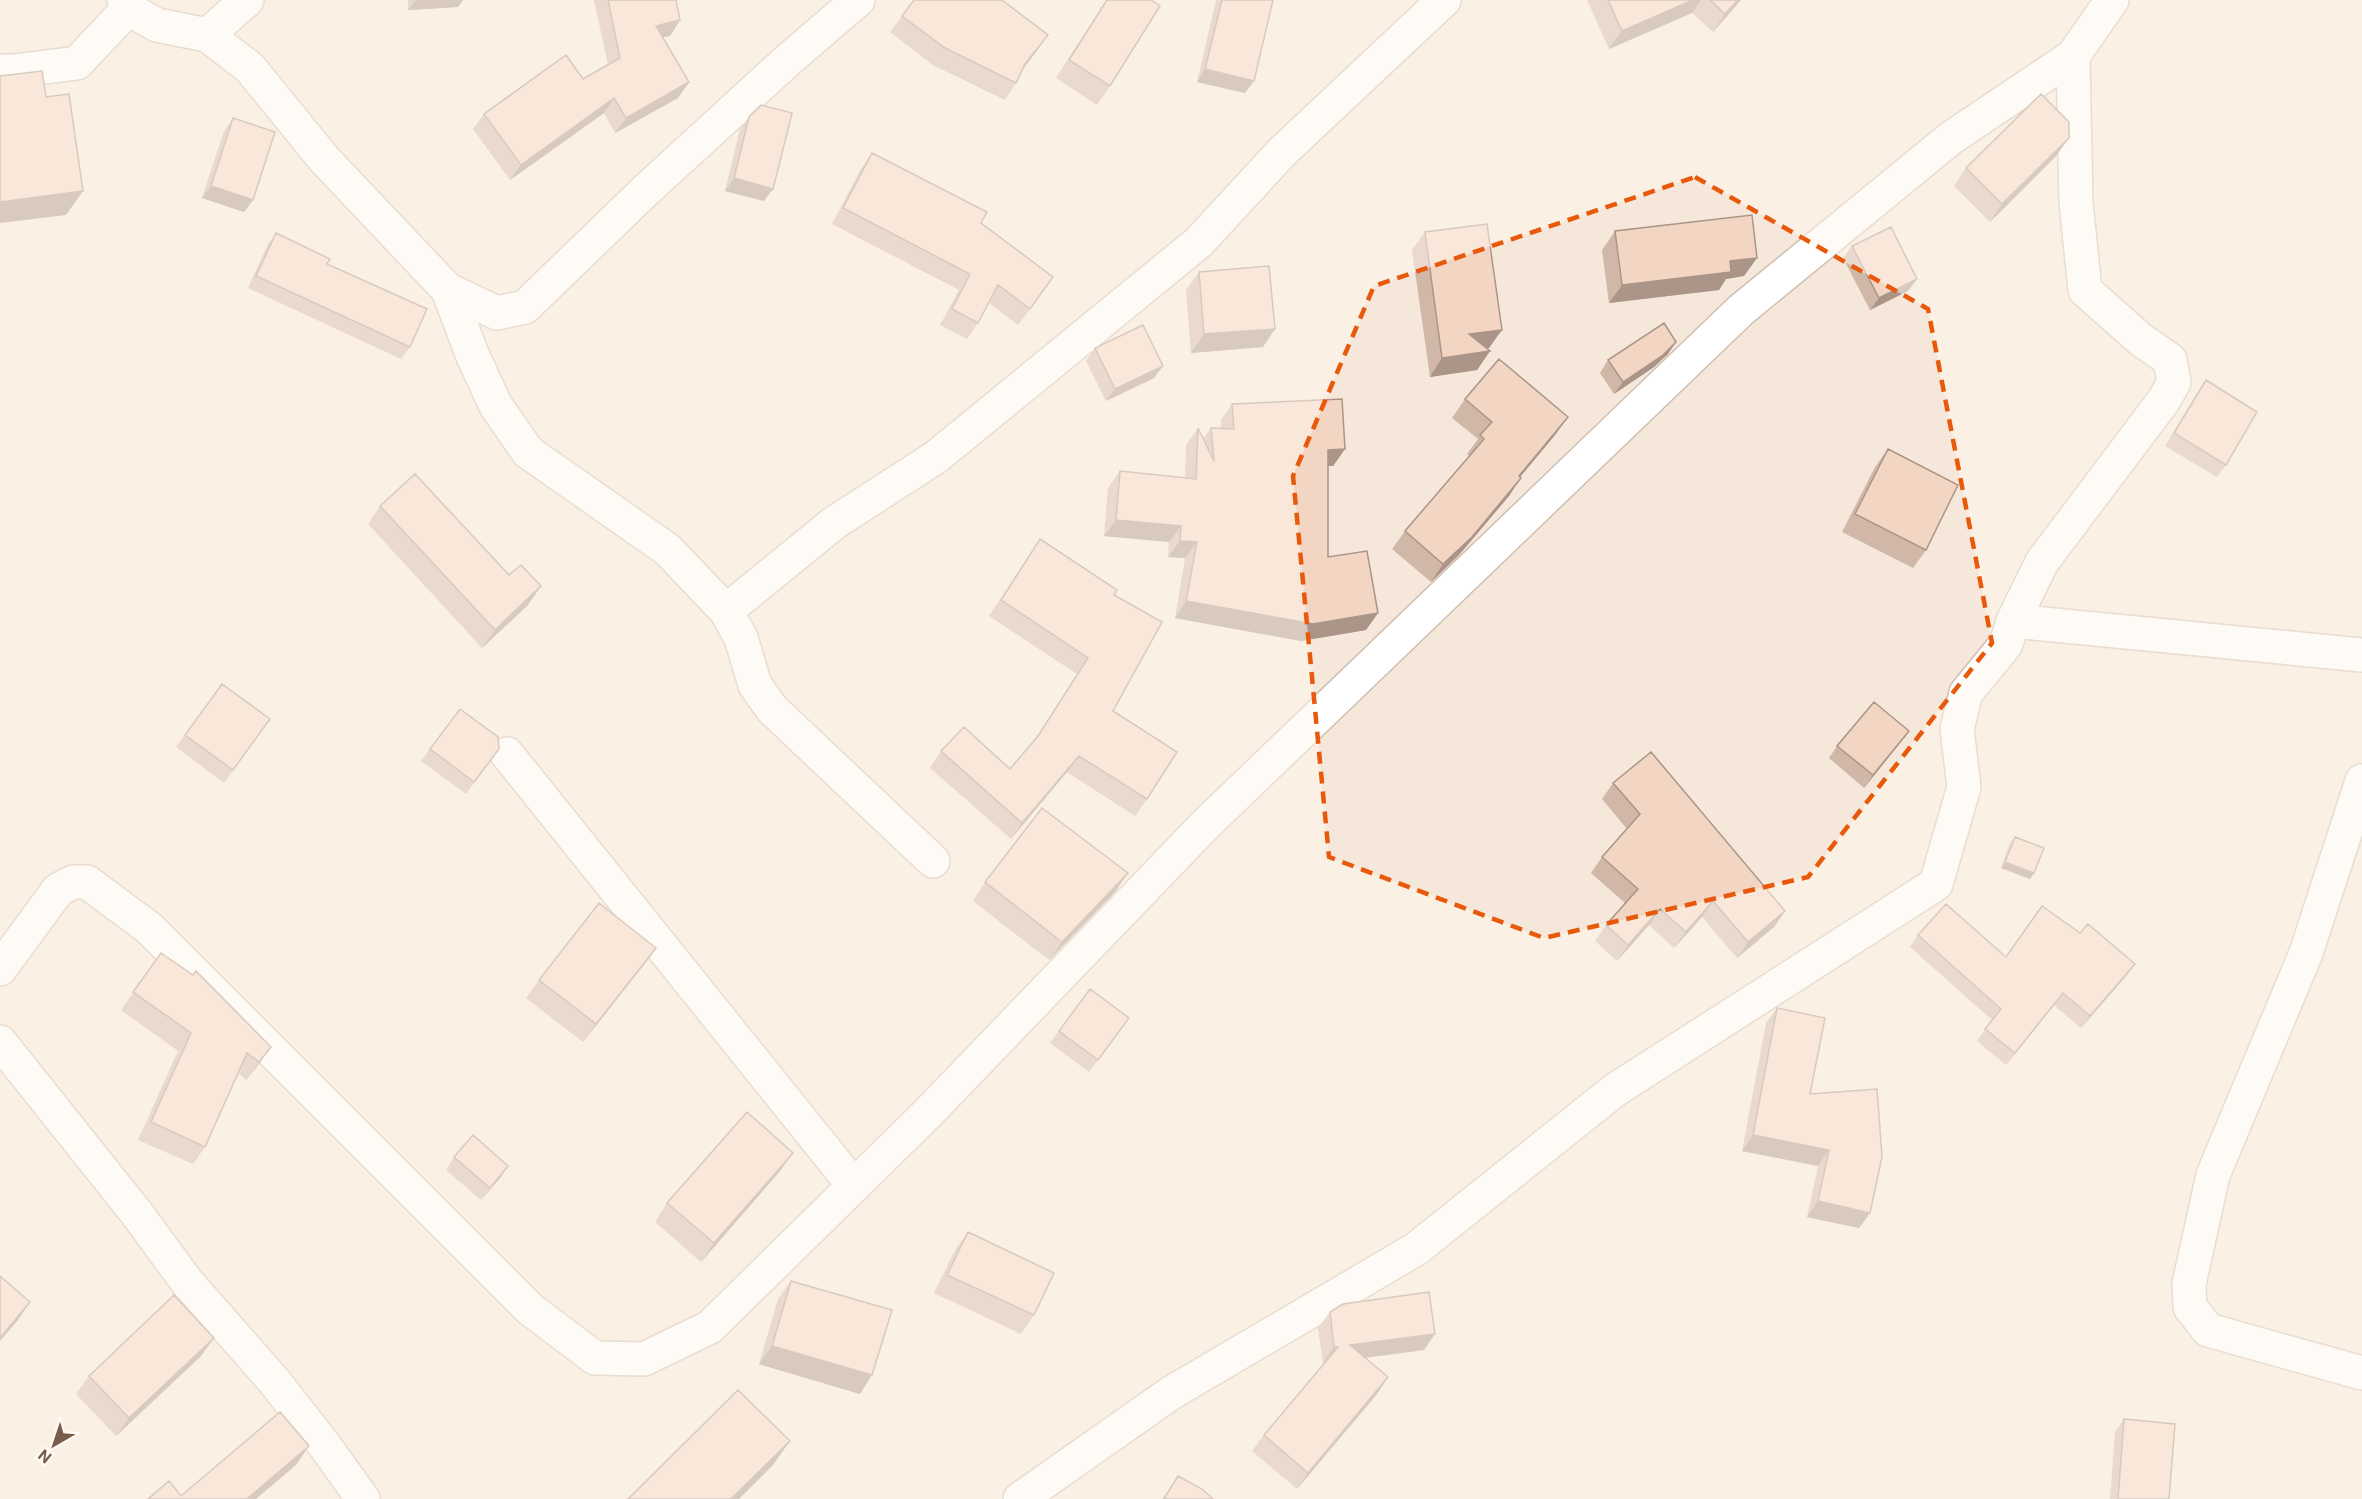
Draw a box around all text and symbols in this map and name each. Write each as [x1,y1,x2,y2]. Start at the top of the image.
north arrow [24,1415,84,1475]
text: N [35,1445,55,1467]

